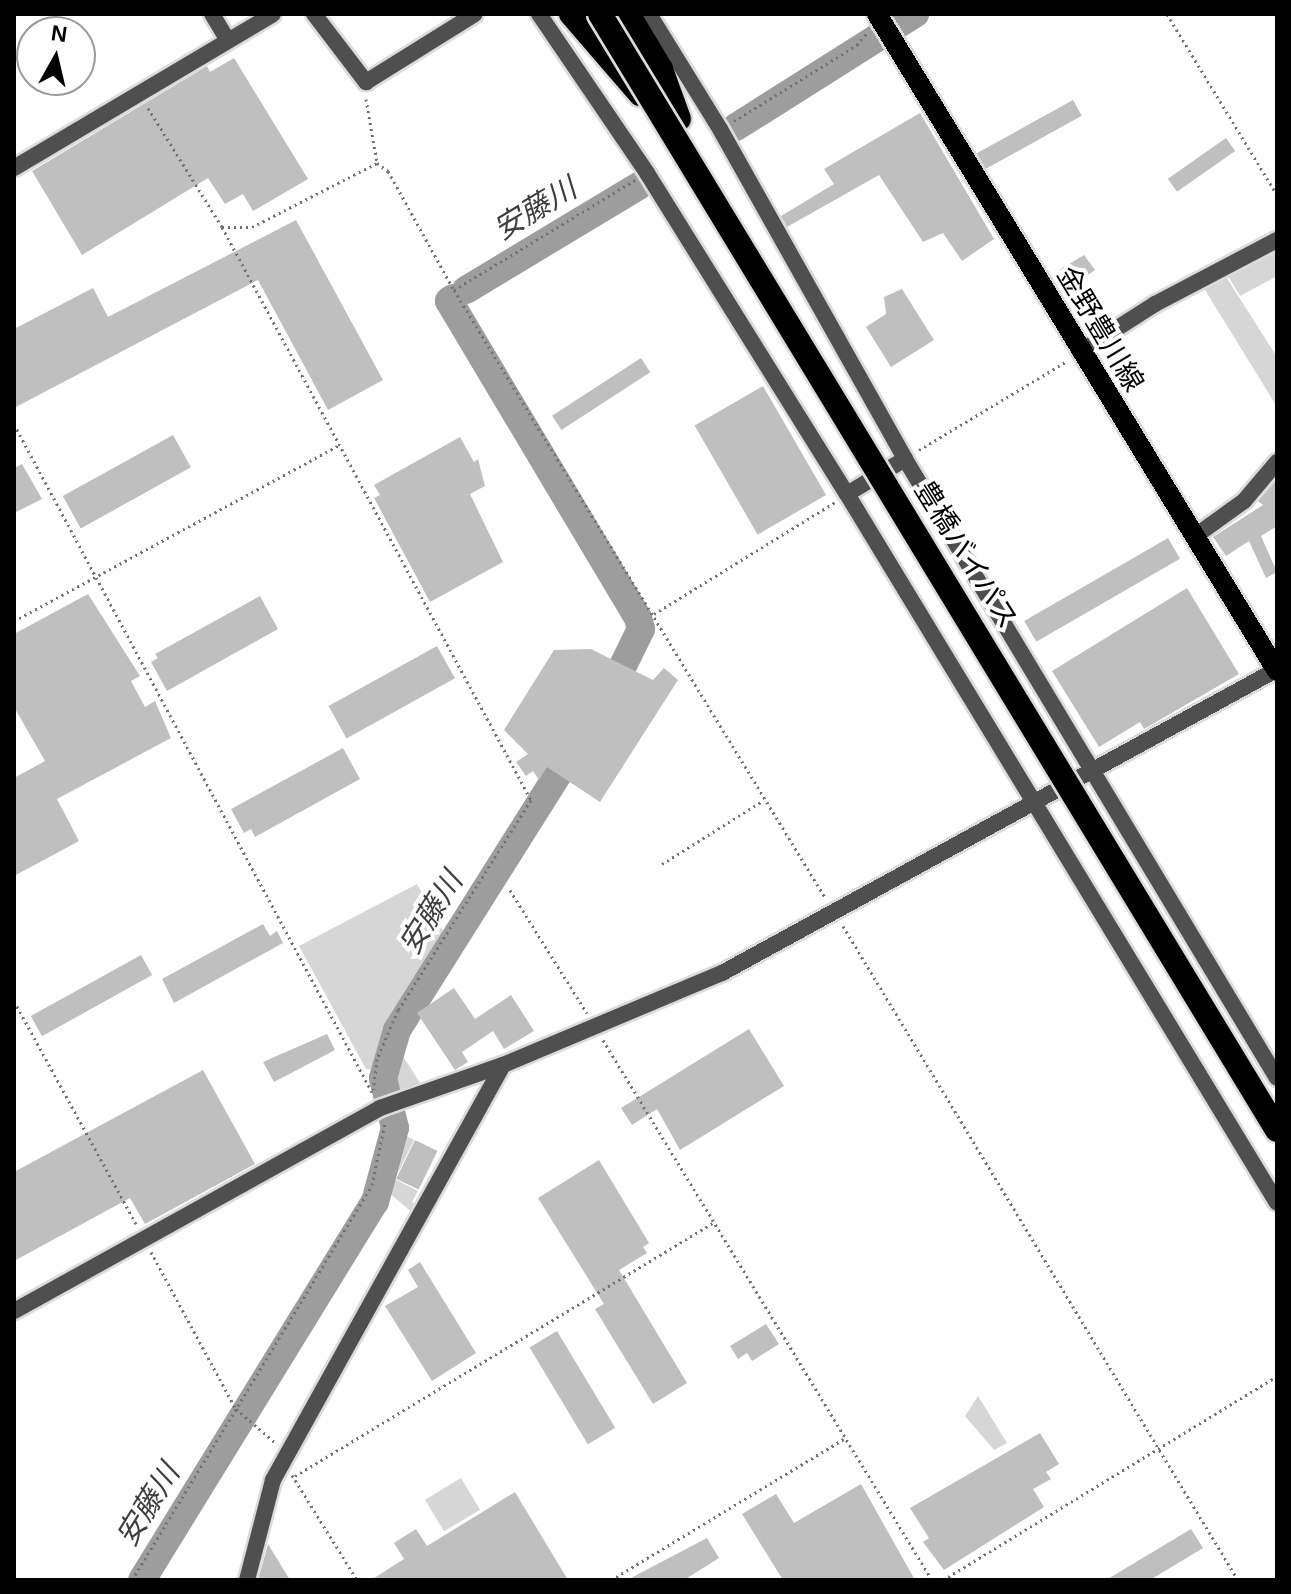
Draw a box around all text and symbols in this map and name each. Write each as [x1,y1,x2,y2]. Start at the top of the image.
north arrow [16,16,96,96]
text: N [50,20,69,47]
water label: 安藤川 [487,170,583,248]
street label: 金野豊川線 [1050,260,1150,398]
street label: 豊橋バイパス [907,475,1025,635]
water label: 安藤川 [392,865,470,961]
water label: 安藤川 [109,1457,187,1553]

